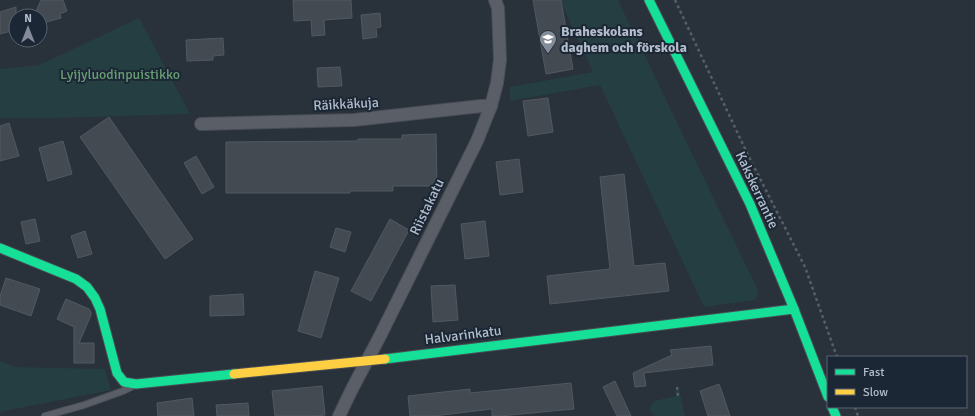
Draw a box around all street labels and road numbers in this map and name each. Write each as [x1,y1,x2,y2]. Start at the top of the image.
street label: Räikkäkuja [313,94,379,114]
street label: Kakskerrantie [732,149,782,231]
street label: Riistakatu [406,176,448,238]
street label: Halvarinkatu [424,322,502,348]

